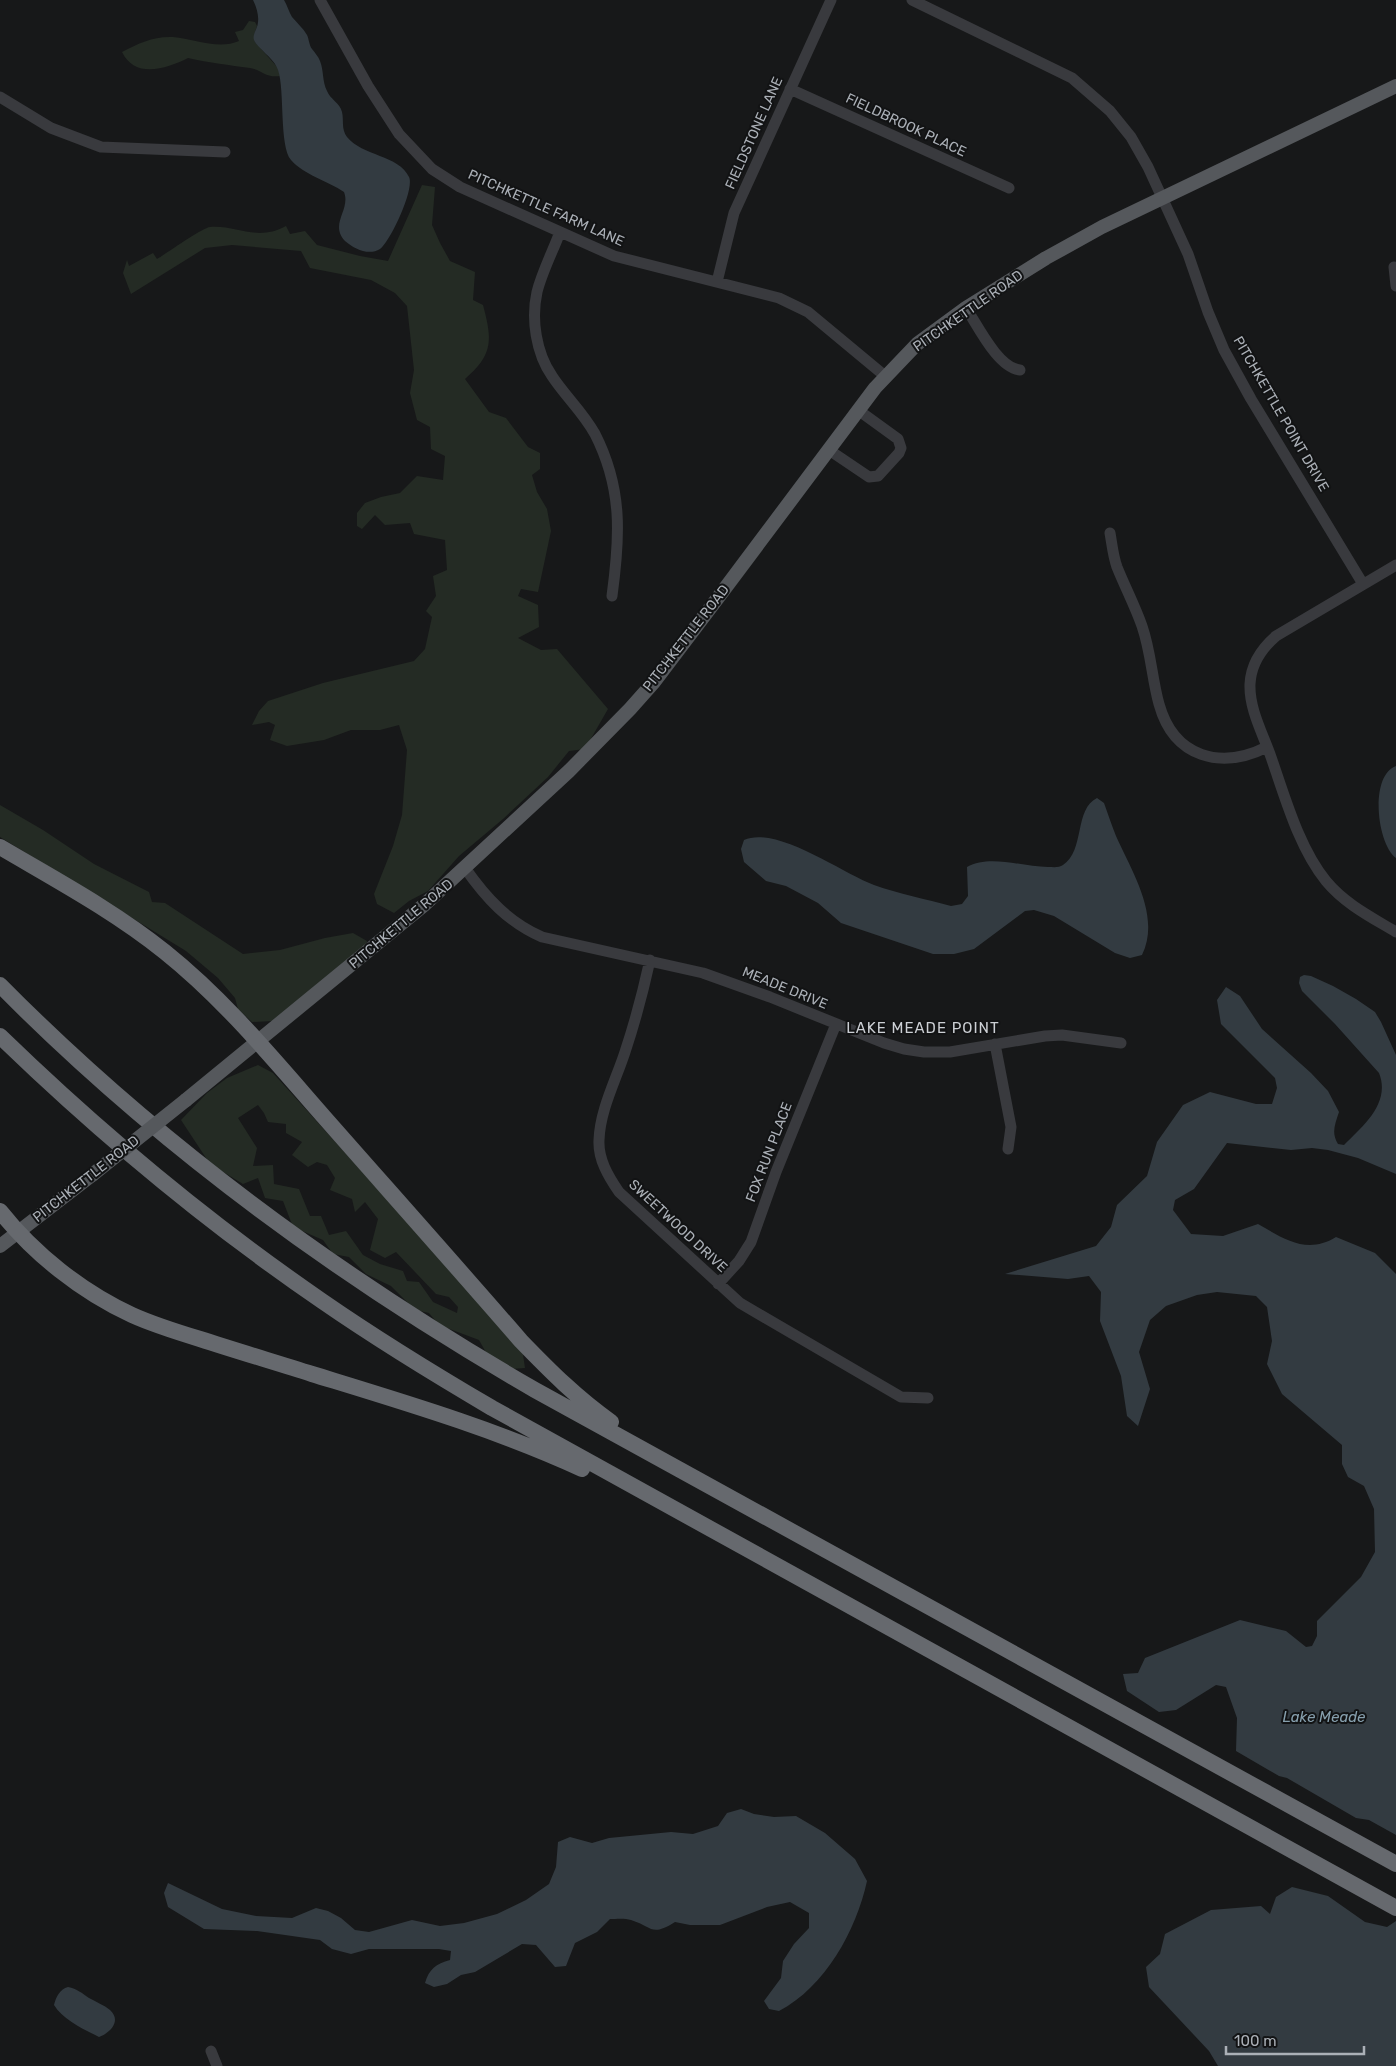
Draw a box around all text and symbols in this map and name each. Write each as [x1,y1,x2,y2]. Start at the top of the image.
street label: FIELDSTONE LANE [722,74,786,192]
street label: FIELDBROOK PLACE [843,90,969,160]
street label: PITCHKETTLE FARM LANE [465,166,627,250]
street label: PITCHKETTLE ROAD [910,267,1026,355]
street label: PITCHKETTLE POINT DRIVE [1230,333,1332,495]
street label: PITCHKETTLE ROAD [639,581,733,695]
street label: PITCHKETTLE ROAD [346,876,456,972]
street label: MEADE DRIVE [740,963,830,1013]
district label: LAKE MEADE POINT [846,1019,1000,1037]
street label: FOX RUN PLACE [742,1100,796,1204]
street label: PITCHKETTLE ROAD [29,1132,143,1226]
street label: SWEETWOOD DRIVE [625,1176,731,1276]
water label: Lake Meade [1282,1708,1366,1726]
scale bar [1226,2024,1364,2056]
text: 100 m [1234,2032,1276,2050]

